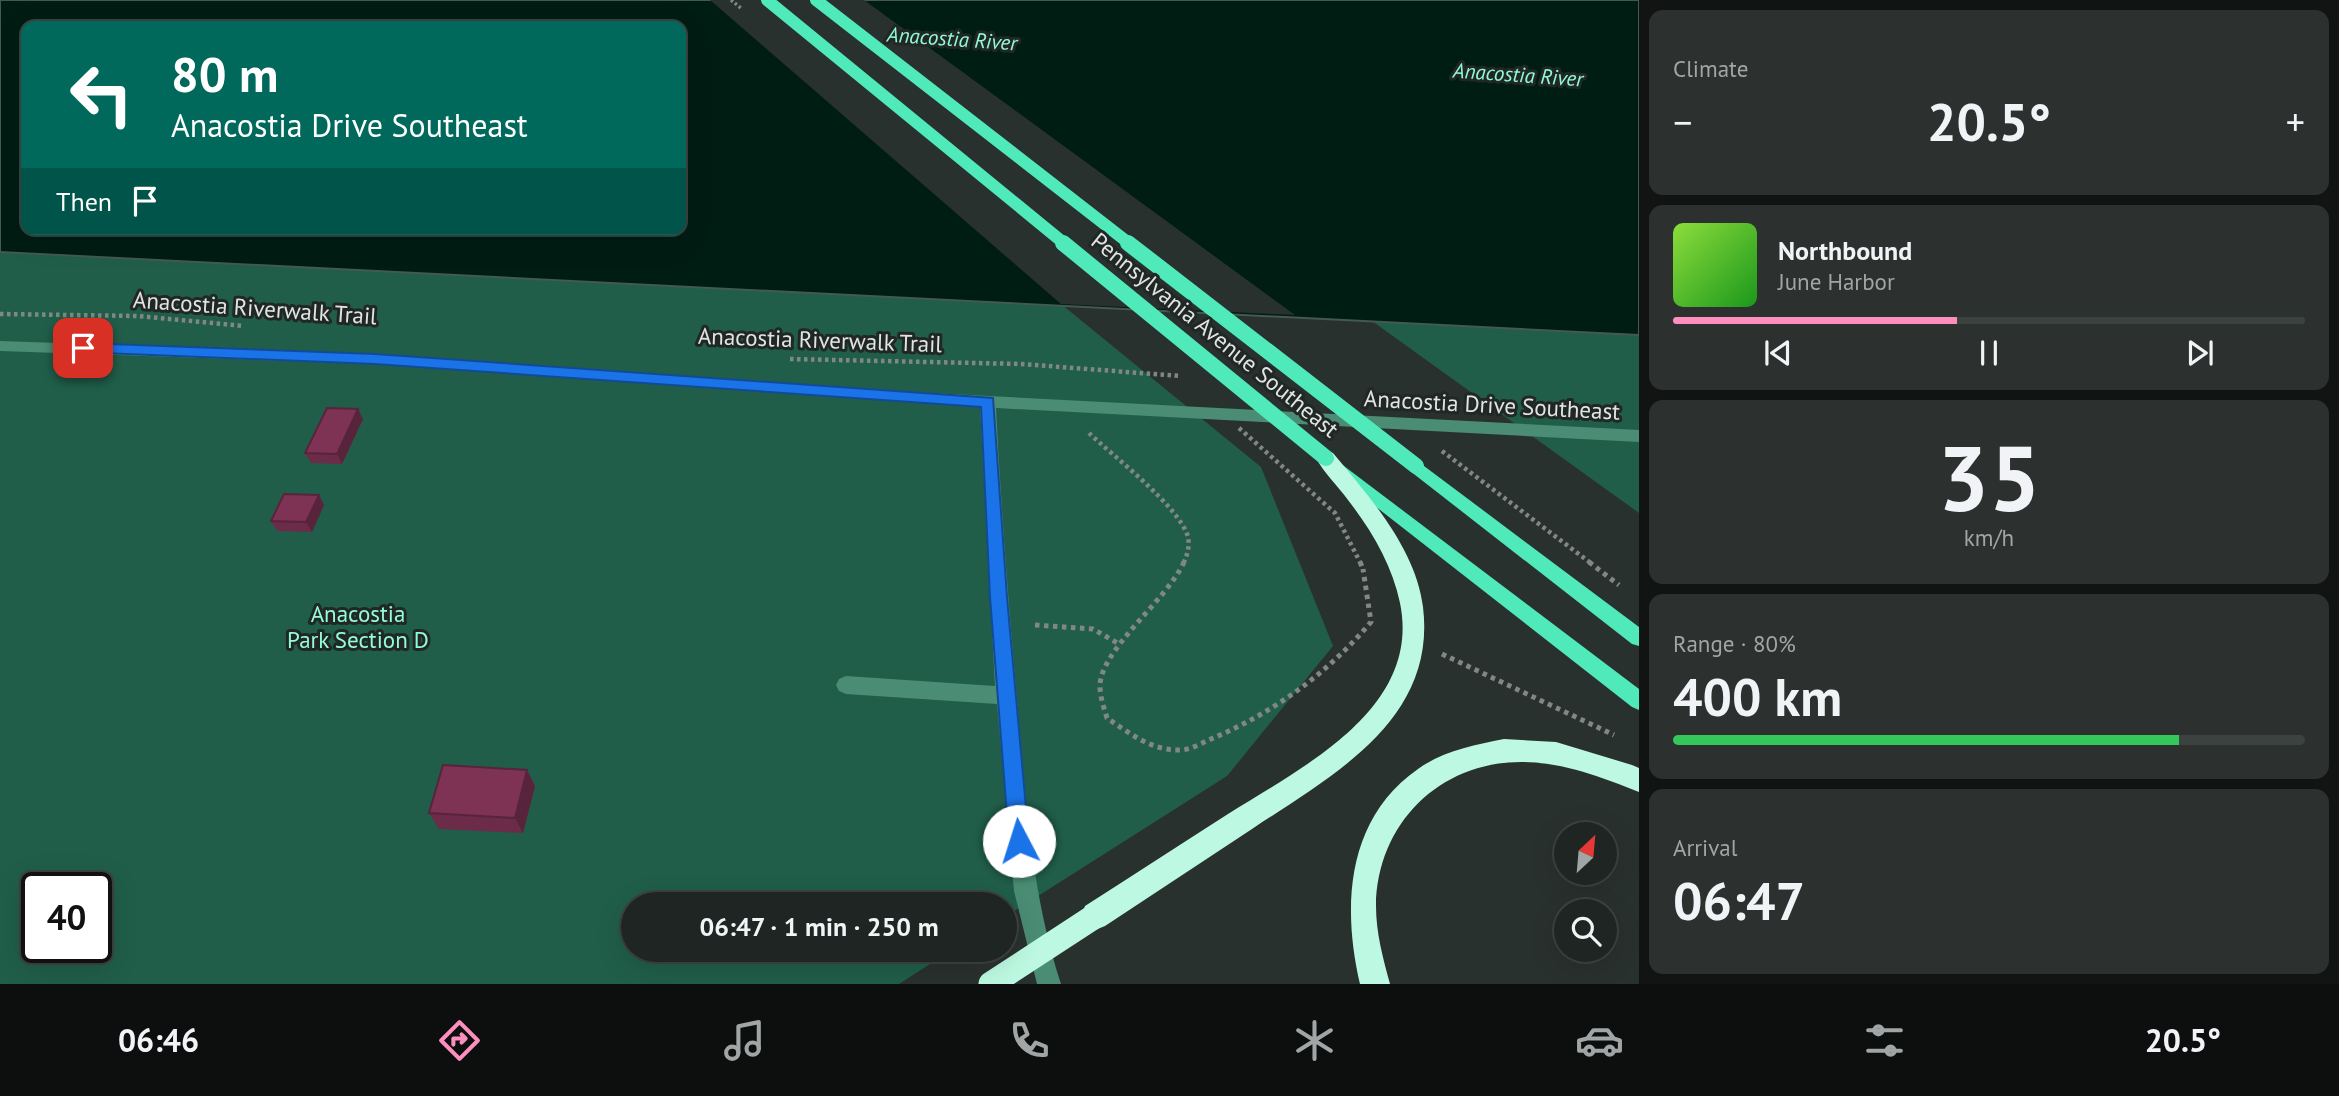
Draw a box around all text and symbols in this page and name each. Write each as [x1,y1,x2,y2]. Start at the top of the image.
water label: Anacostia River [885,20,1020,57]
text: 80 m [171,42,278,106]
icon: left [56,49,147,140]
text: Climate [1673,54,1748,83]
water label: Anacostia River [1451,56,1586,93]
text: 20.5° [1927,88,2051,155]
text: − [1673,97,1692,146]
text: + [2286,97,2305,146]
text: Anacostia Drive Southeast [171,104,528,146]
icon: arrive [126,182,164,220]
text: Then [56,185,112,218]
street label: Pennsylvania Avenue Southeast [1086,226,1345,444]
text: Northbound [1778,234,1912,267]
text: June Harbor [1778,267,1895,296]
street label: Anacostia Riverwalk Trail [132,285,378,331]
pin [53,318,113,378]
street label: Anacostia Riverwalk Trail [697,321,943,358]
icon: arrive [64,329,102,367]
icon: previous [1759,334,1797,372]
icon: pause [1970,334,2008,372]
icon: next [2181,334,2219,372]
street label: Anacostia Drive Southeast [1363,383,1621,426]
text: 35 [1937,418,2041,536]
text: km/h [1964,523,2014,552]
park label: Anacostia Park Section D [287,599,429,654]
text: Range · 80% [1673,629,1796,658]
text: 400 km [1673,663,1842,730]
position arrow [982,804,1056,878]
north arrow [1554,822,1617,886]
map controls [1554,822,1617,962]
text: Arrival [1673,833,1737,862]
text: 06:47 [1673,867,1805,934]
speed limit sign: 40 [21,872,112,963]
button: search [1554,899,1617,962]
text: 06:47 · 1 min · 250 m [699,910,939,943]
icon: directions [435,1016,484,1065]
icon: music [720,1016,769,1065]
icon: phone [1005,1016,1054,1065]
icon: climate [1290,1016,1339,1065]
icon: car [1575,1016,1624,1065]
icon: filters [1860,1016,1909,1065]
text: 06:46 [118,1019,199,1061]
text: 20.5° [2145,1019,2221,1061]

